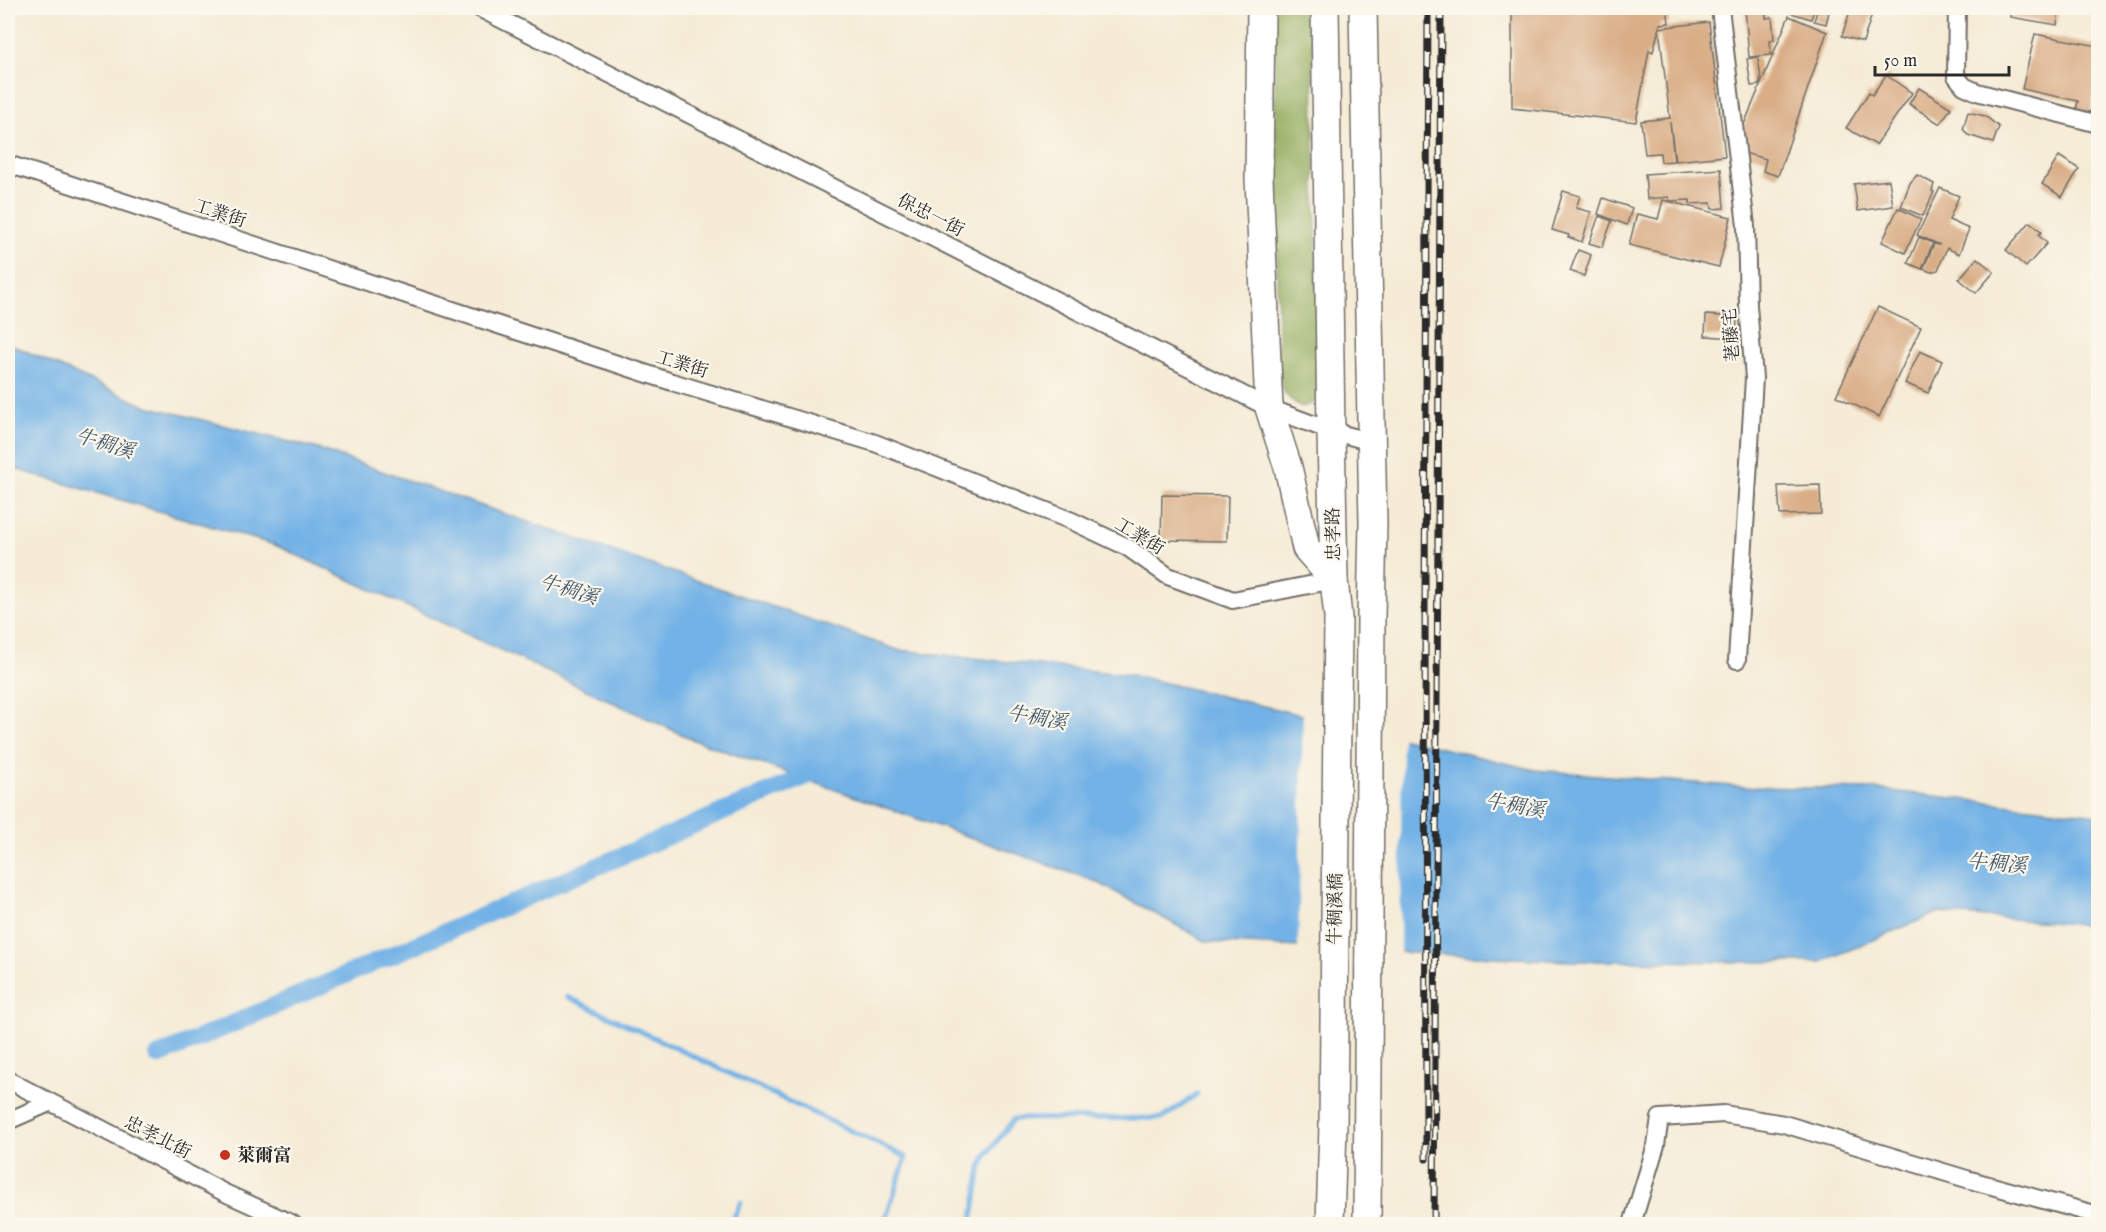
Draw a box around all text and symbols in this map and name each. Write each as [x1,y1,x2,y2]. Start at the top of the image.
scale bar [1875,39,2008,77]
text: 50 m [1884,50,1917,73]
street label: 保忠一街 [893,190,968,243]
street label: 工業街 [190,195,249,234]
street label: 荖藤宅 [1719,307,1746,363]
street label: 工業街 [652,347,711,384]
water label: 牛稠溪 [72,424,139,466]
street label: 忠孝路 [1323,507,1346,561]
street label: 工業街 [1110,514,1168,561]
water label: 牛稠溪 [536,570,603,612]
water label: 牛稠溪 [1005,701,1070,736]
water label: 牛稠溪 [1483,789,1548,824]
water label: 牛稠溪 [1966,849,2030,880]
street label: 牛稠溪橋 [1324,873,1349,945]
street label: 忠孝北街 [120,1112,195,1165]
place label: 萊爾富 [237,1145,291,1168]
marker: 萊爾富 [218,1148,232,1162]

